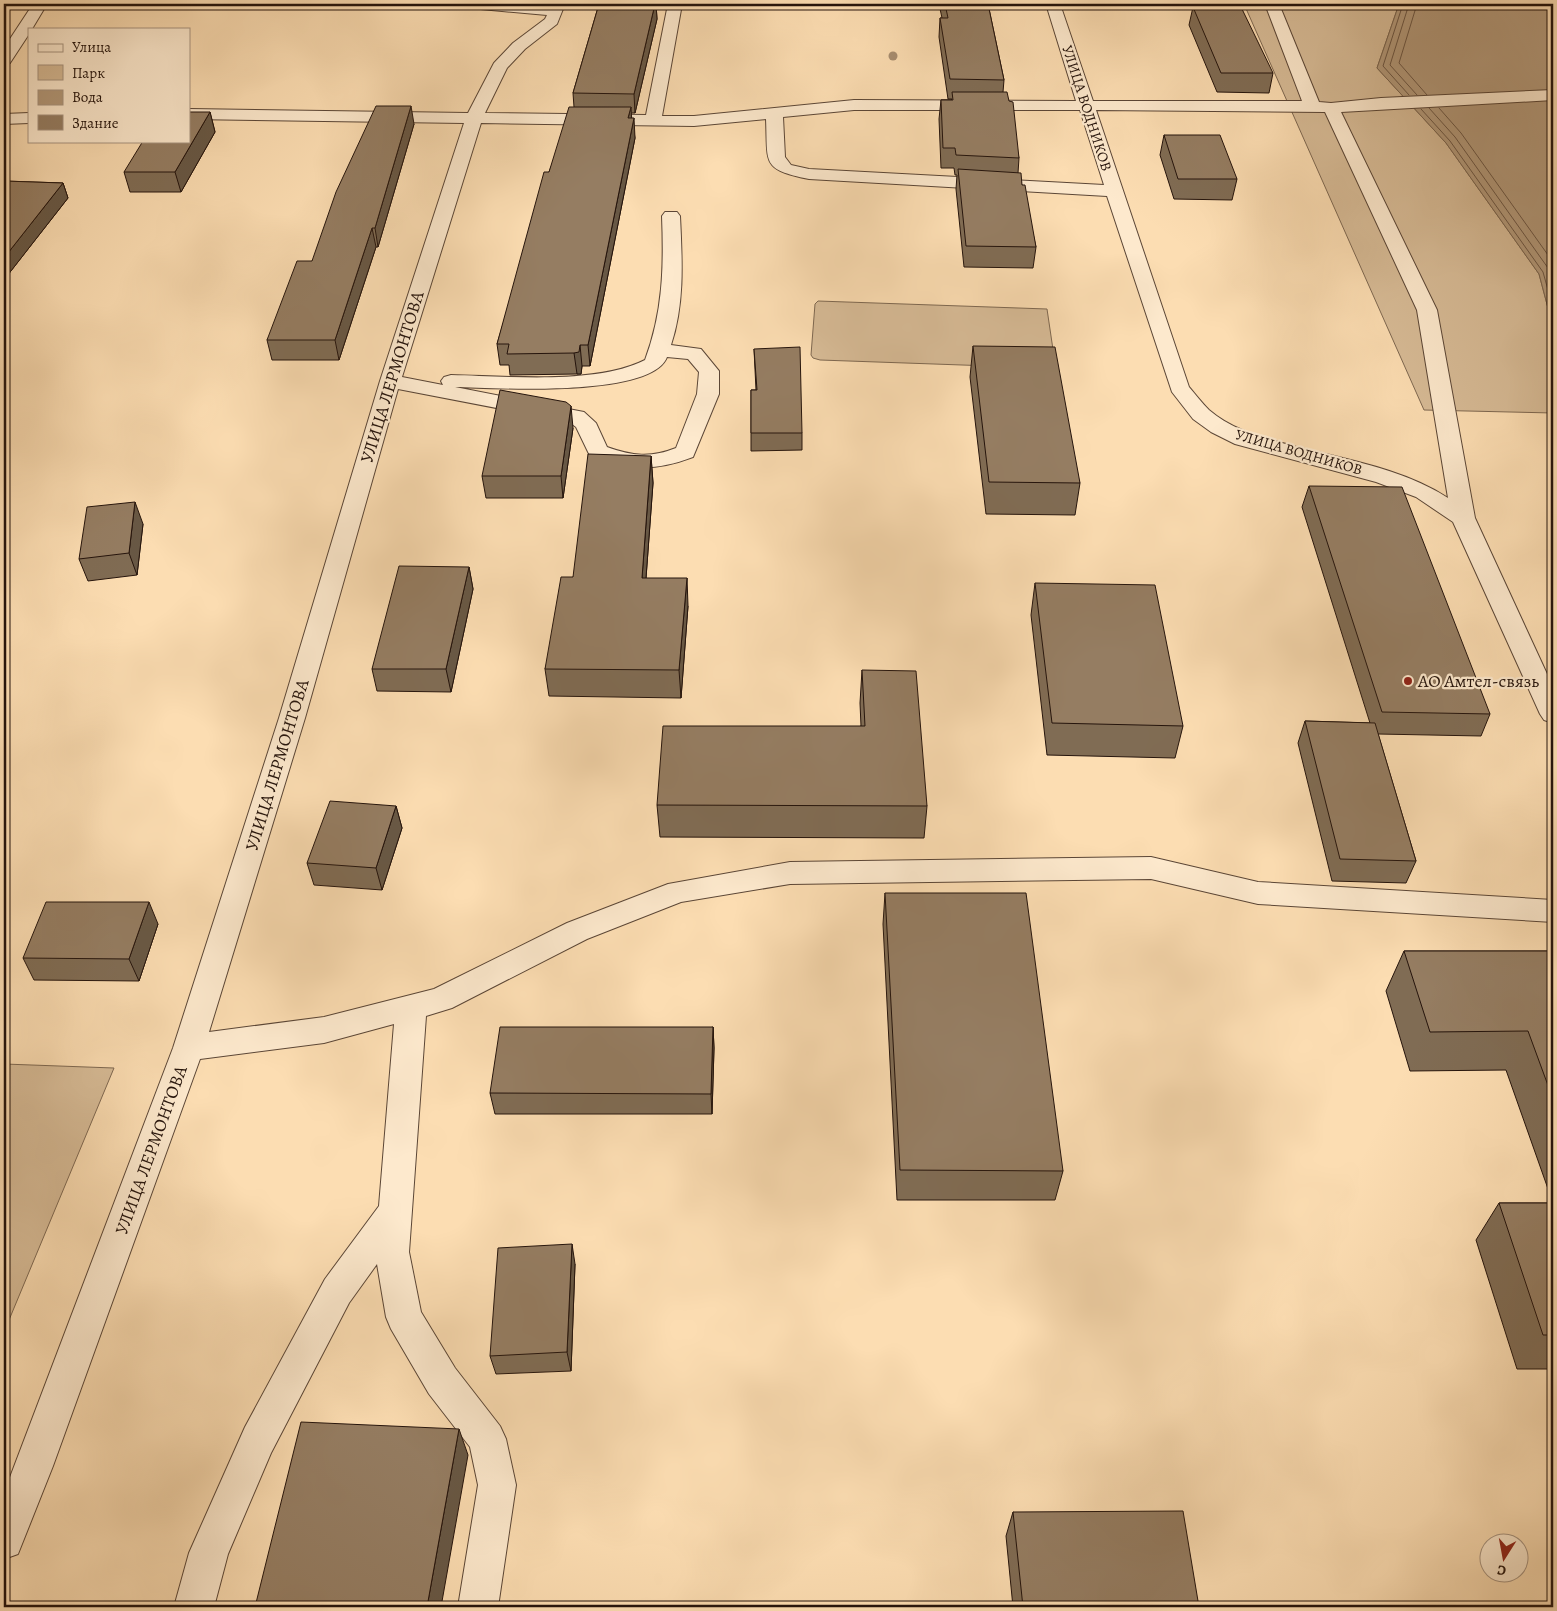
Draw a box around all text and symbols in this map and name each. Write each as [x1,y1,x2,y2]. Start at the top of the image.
legend [28,28,190,142]
text: Улица [72,37,111,57]
street label: УЛИЦА ВОДНИКОВ [1057,42,1117,174]
text: Парк [72,63,105,83]
text: Вода [72,87,103,107]
text: Здание [72,113,119,133]
street label: УЛИЦА ЛЕРМОНТОВА [354,288,430,466]
street label: УЛИЦА ВОДНИКОВ [1233,424,1365,480]
place label: АО Амтел-связь [1417,669,1539,693]
marker: АО Амтел-связь [1402,675,1414,687]
street label: УЛИЦА ЛЕРМОНТОВА [239,676,315,854]
street label: УЛИЦА ЛЕРМОНТОВА [109,1062,193,1238]
north arrow [1480,1534,1530,1584]
text: С [1495,1560,1508,1580]

